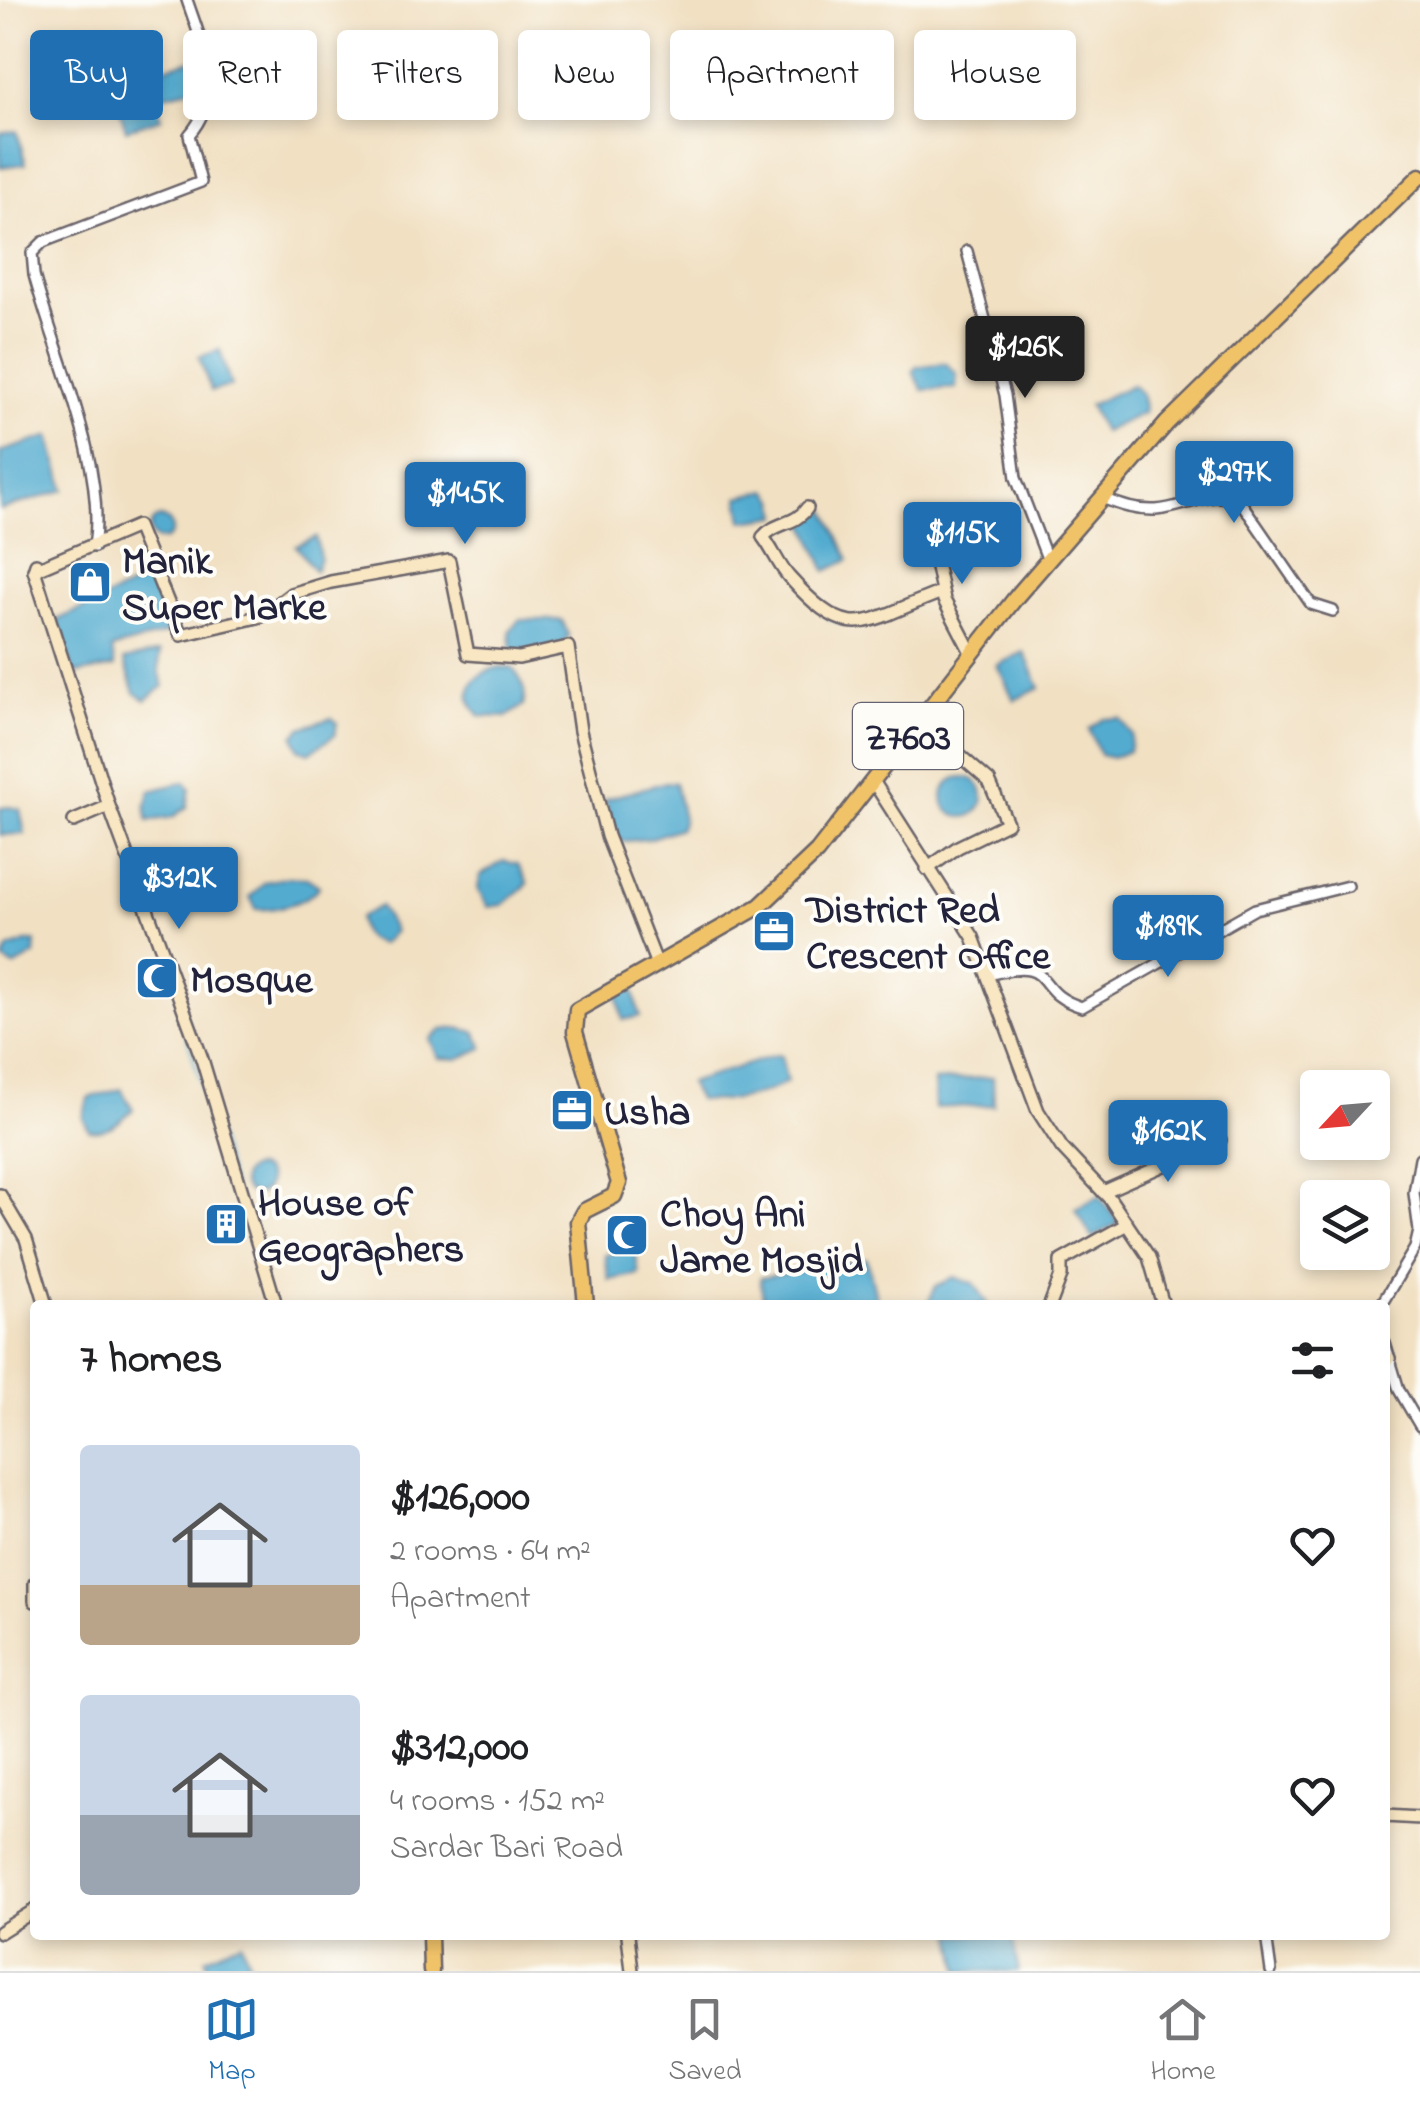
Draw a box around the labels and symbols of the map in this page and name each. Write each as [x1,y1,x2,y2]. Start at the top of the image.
pin: $126K [955,316,1095,401]
pin: $297K [1164,441,1304,526]
pin: $145K [395,462,535,547]
pin: $115K [892,502,1032,587]
place label: Manik Super Marke [122,534,327,639]
shop icon: Manik Super Marke [67,559,113,605]
road number: Z7603 [853,703,963,769]
pin: $312K [109,847,249,932]
place label: District Red Crescent Office [804,883,1051,988]
pin: $189K [1098,895,1238,980]
office icon: District Red Crescent Office [751,908,797,954]
place label: Mosque [190,953,314,1012]
mosque icon: Mosque [134,955,180,1001]
north arrow [1300,1070,1390,1160]
place label: Usha [604,1085,690,1144]
office icon: Usha [549,1087,595,1133]
pin: $162K [1098,1100,1238,1185]
place label: House of Geographers [258,1176,464,1281]
place label: Choy Ani Jame Mosjid [660,1187,864,1292]
building icon: House of Geographers [203,1201,249,1247]
mosque icon: Choy Ani Jame Mosjid [604,1212,650,1258]

